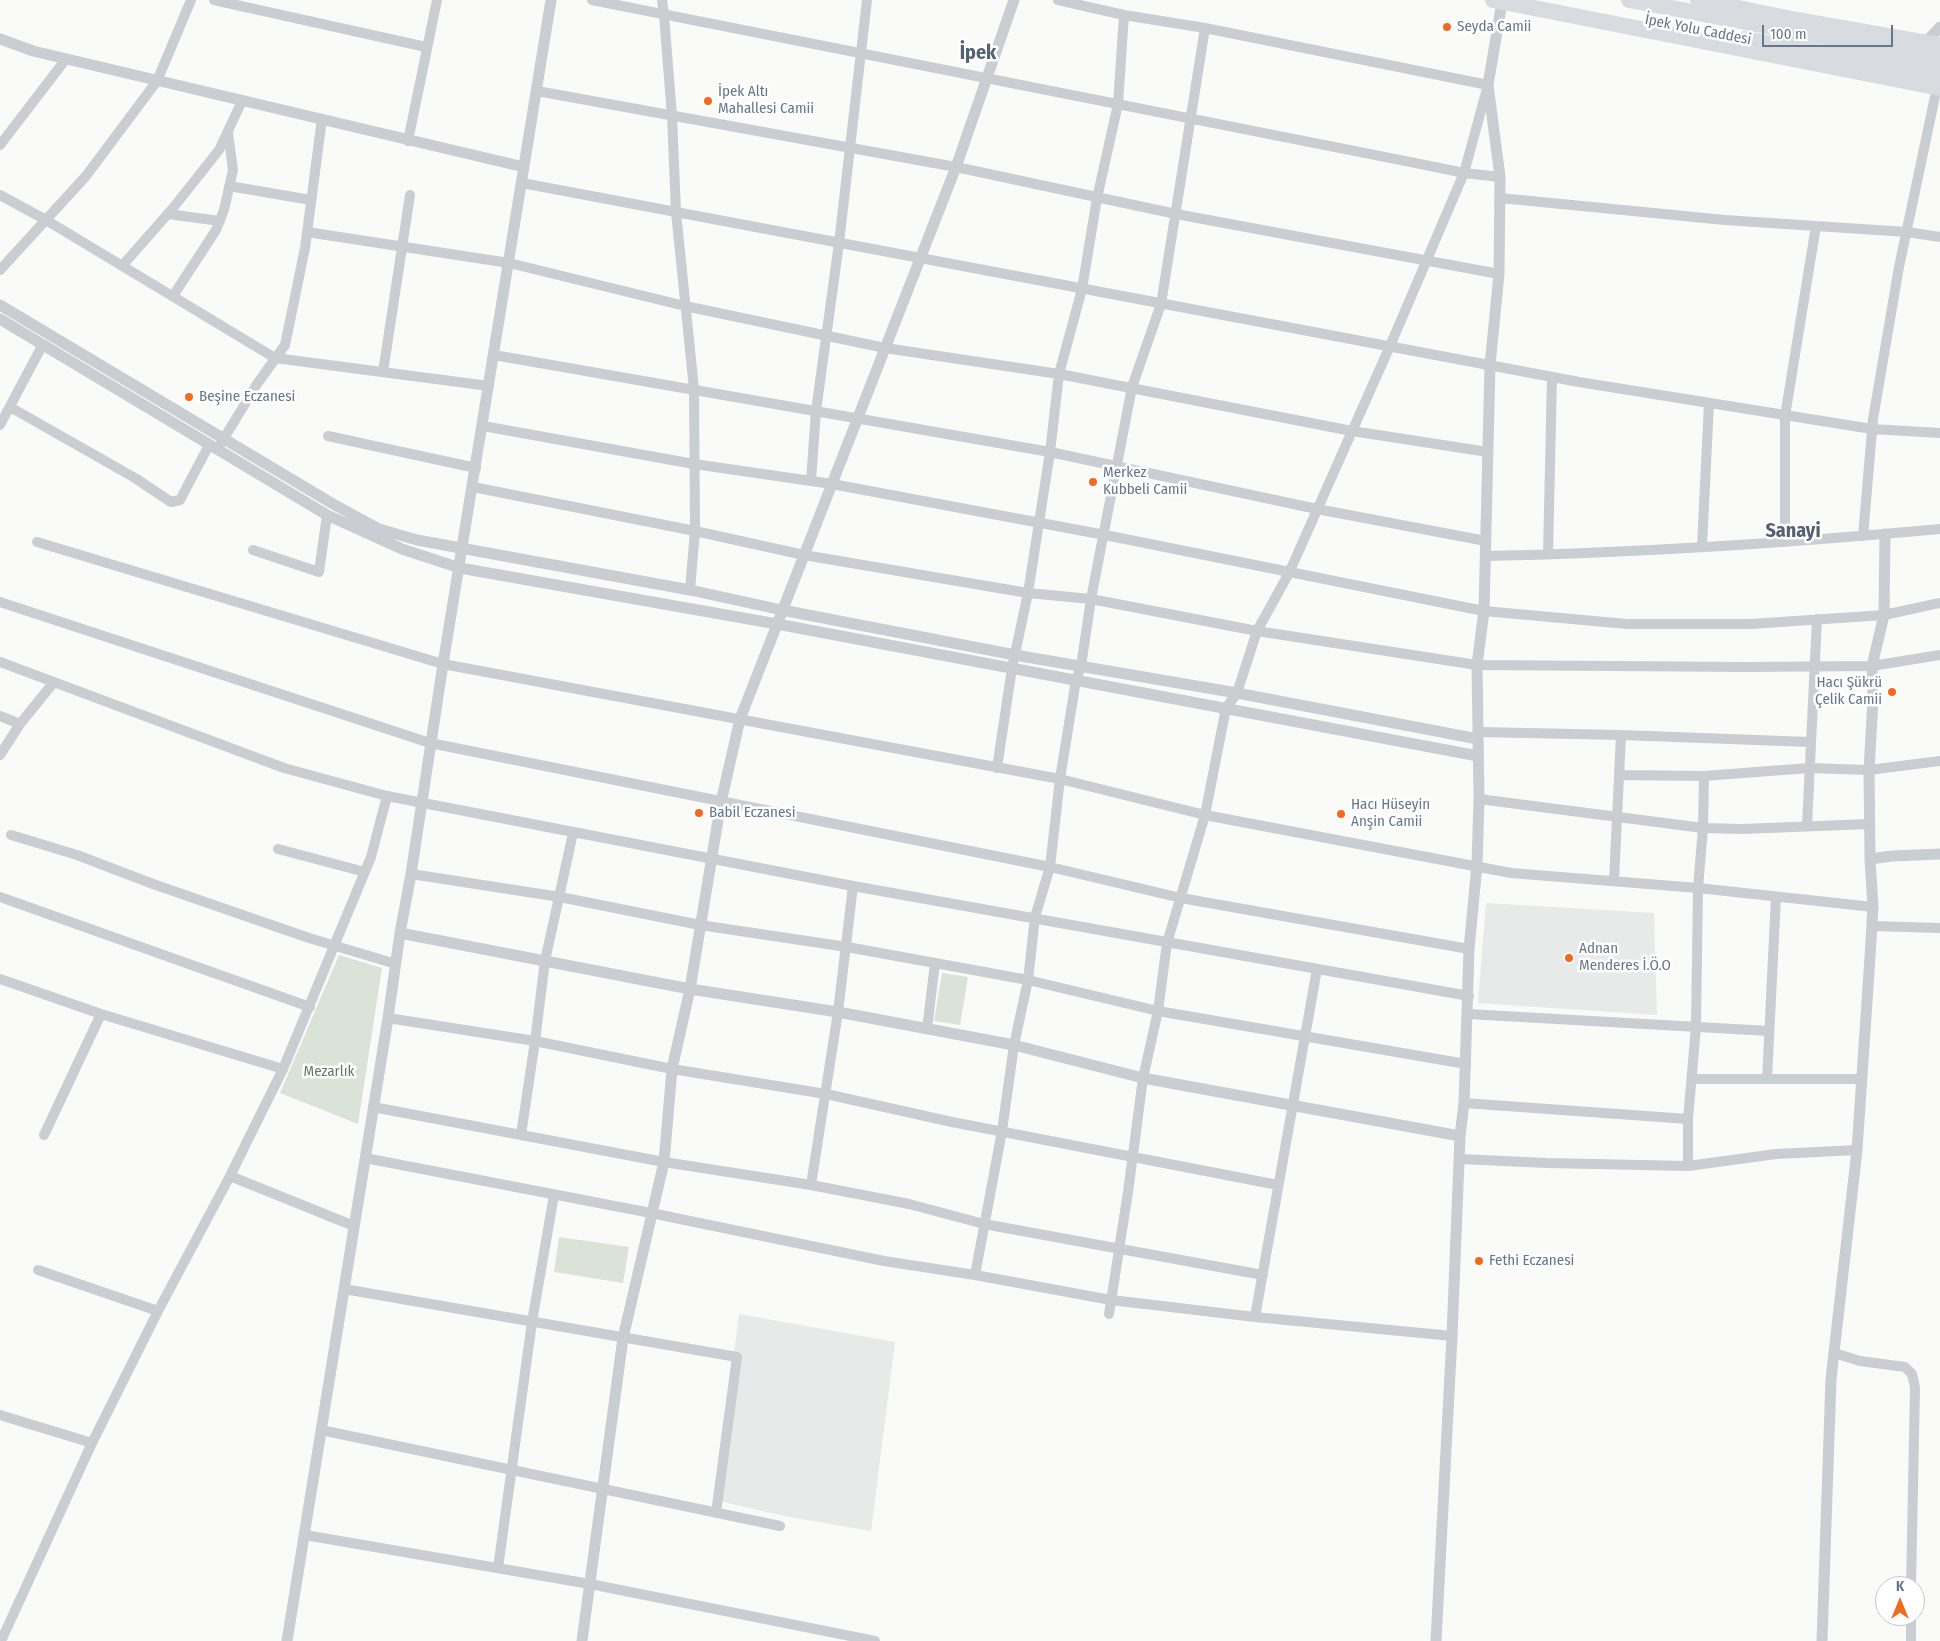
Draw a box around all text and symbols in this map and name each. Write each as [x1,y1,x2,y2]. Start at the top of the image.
street label: İpek Yolu Caddesi [1643,11,1753,49]
scale bar [1765,15,1896,47]
place label: Seyda Camii [1457,18,1531,36]
marker: Seyda Camii [1441,21,1453,33]
text: 100 m [1770,25,1807,43]
district label: İpek [960,41,996,65]
place label: İpek Altı Mahallesi Camii [718,83,814,118]
marker: İpek Altı Mahallesi Camii [702,95,714,107]
place label: Beşine Eczanesi [199,388,295,406]
marker: Beşine Eczanesi [183,391,195,403]
place label: Merkez Kubbeli Camii [1103,464,1187,499]
marker: Merkez Kubbeli Camii [1087,476,1099,488]
district label: Sanayi [1765,519,1821,543]
place label: Hacı Şükrü Çelik Camii [1815,674,1882,709]
marker: Hacı Şükrü Çelik Camii [1886,686,1898,698]
place label: Hacı Hüseyin Anşin Camii [1351,796,1430,831]
place label: Babil Eczanesi [709,804,796,822]
marker: Babil Eczanesi [693,807,705,819]
marker: Hacı Hüseyin Anşin Camii [1335,808,1347,820]
place label: Adnan Menderes İ.Ö.O [1579,940,1671,975]
marker: Adnan Menderes İ.Ö.O [1563,952,1575,964]
park label: Mezarlık [303,1063,355,1081]
place label: Fethi Eczanesi [1489,1252,1574,1270]
marker: Fethi Eczanesi [1473,1255,1485,1267]
north arrow [1875,1576,1925,1626]
text: K [1896,1578,1904,1595]

